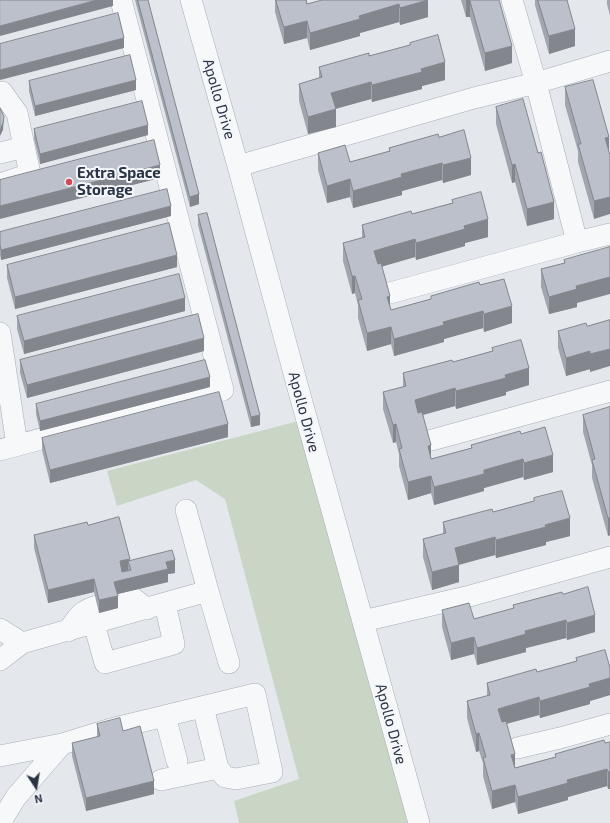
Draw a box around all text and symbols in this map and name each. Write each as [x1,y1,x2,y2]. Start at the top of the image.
street label: Apollo Drive [199,57,239,141]
place label: Extra Space Storage [77,164,161,199]
marker: Extra Space Storage [64,177,74,187]
street label: Apollo Drive [285,370,323,454]
street label: Apollo Drive [372,682,410,766]
north arrow [16,767,56,807]
text: N [33,792,44,806]

